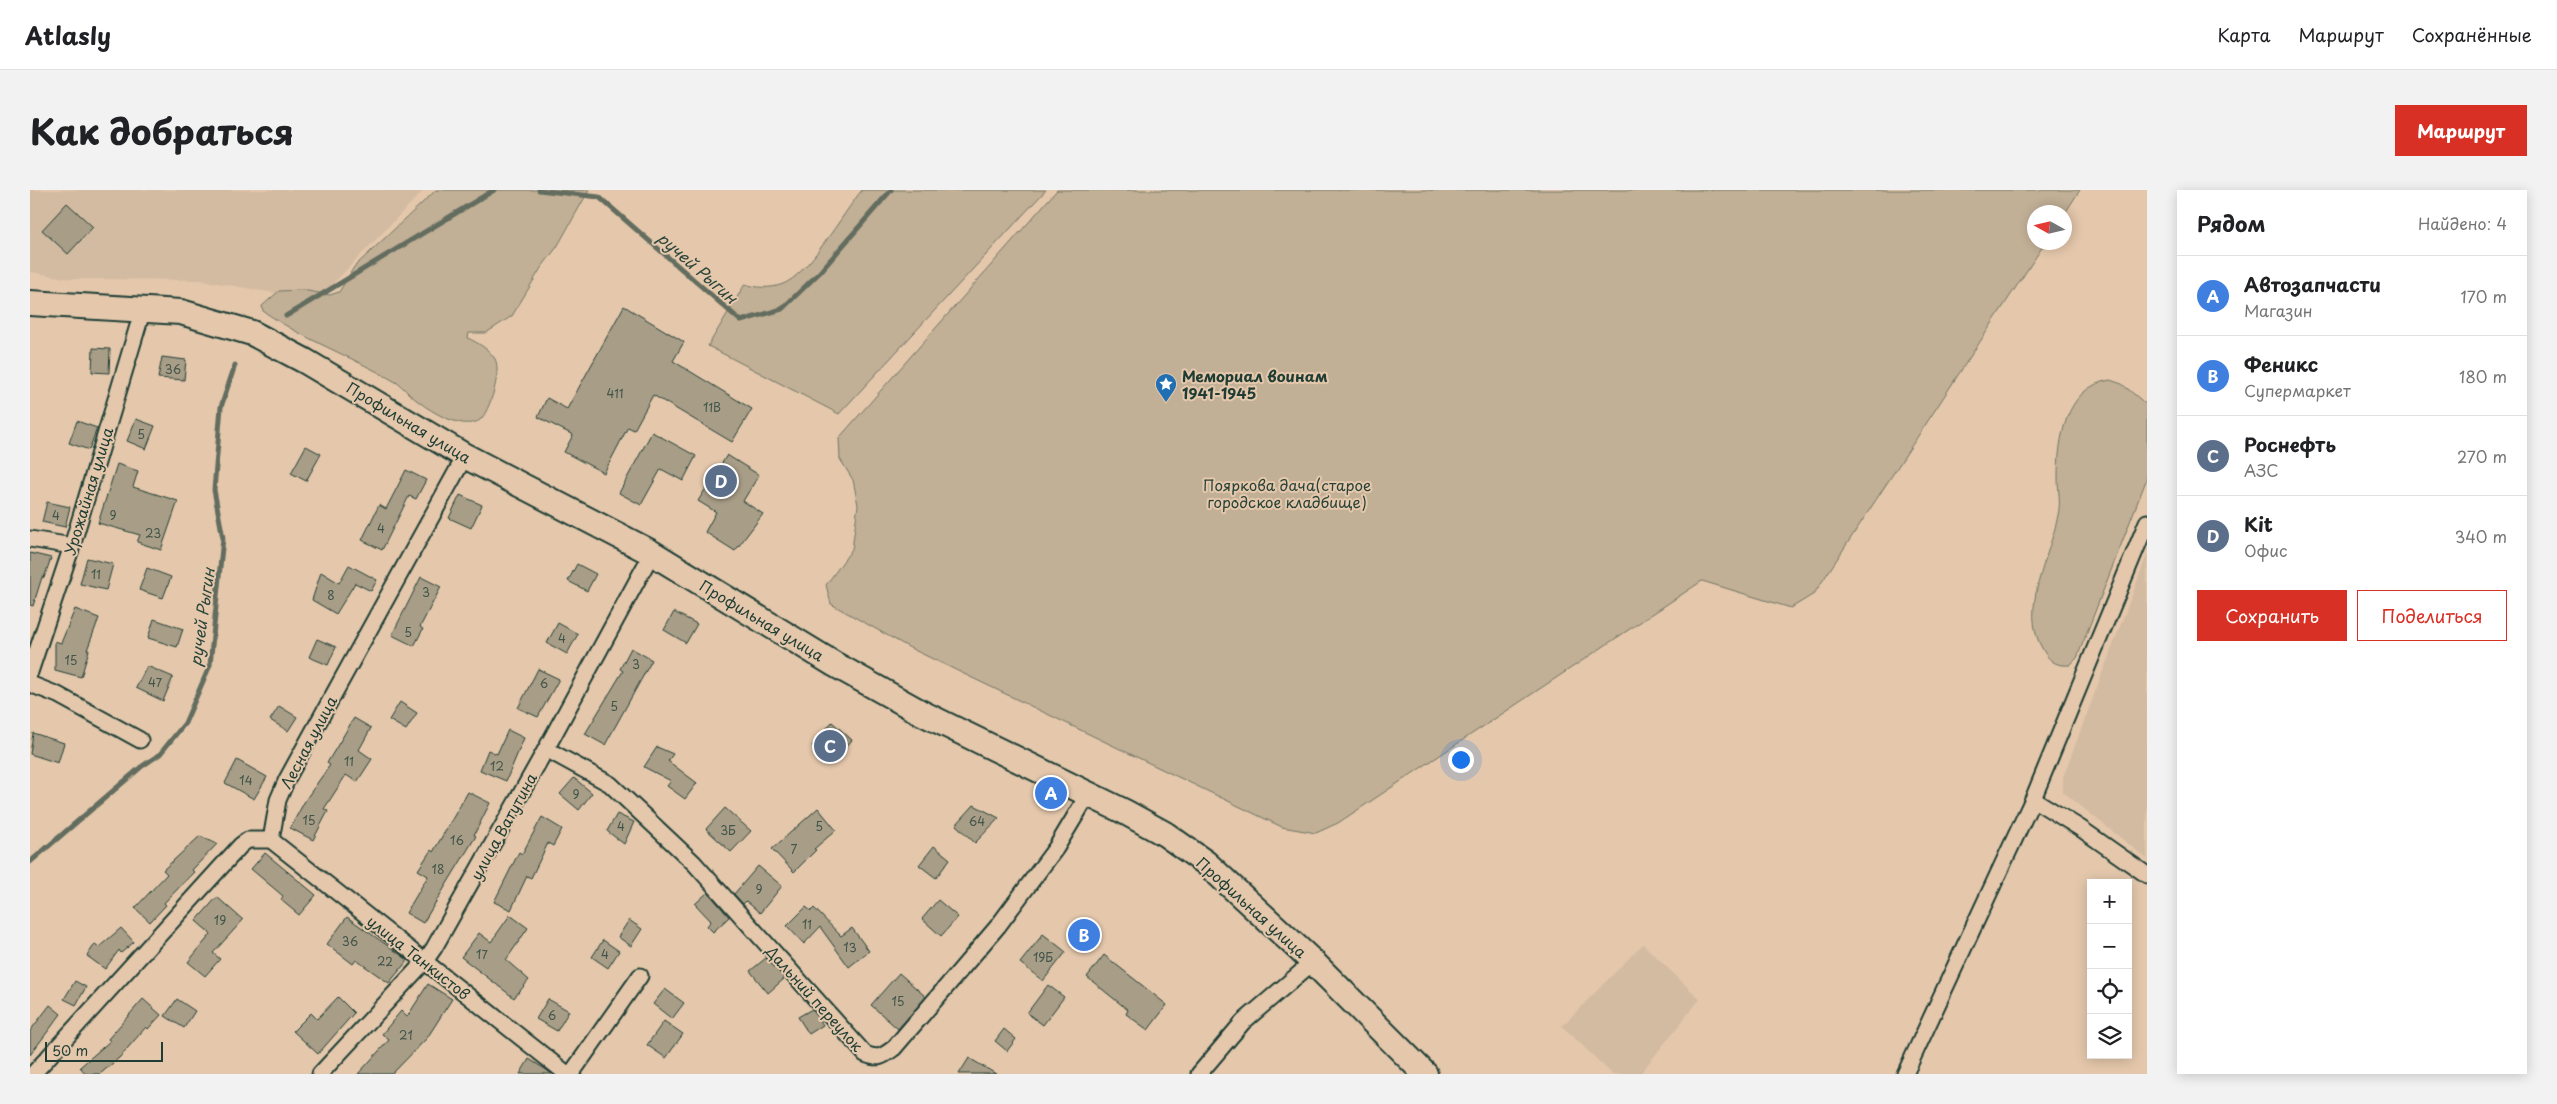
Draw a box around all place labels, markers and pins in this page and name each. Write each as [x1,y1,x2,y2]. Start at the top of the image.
place label: Мемориал воинам 1941-1945 [1182,364,1328,404]
place icon: Мемориал воинам 1941-1945 [1154,372,1178,403]
pin: D [705,462,737,500]
pin: C [814,727,846,765]
pin: A [1035,774,1067,812]
pin: B [1068,916,1100,954]

